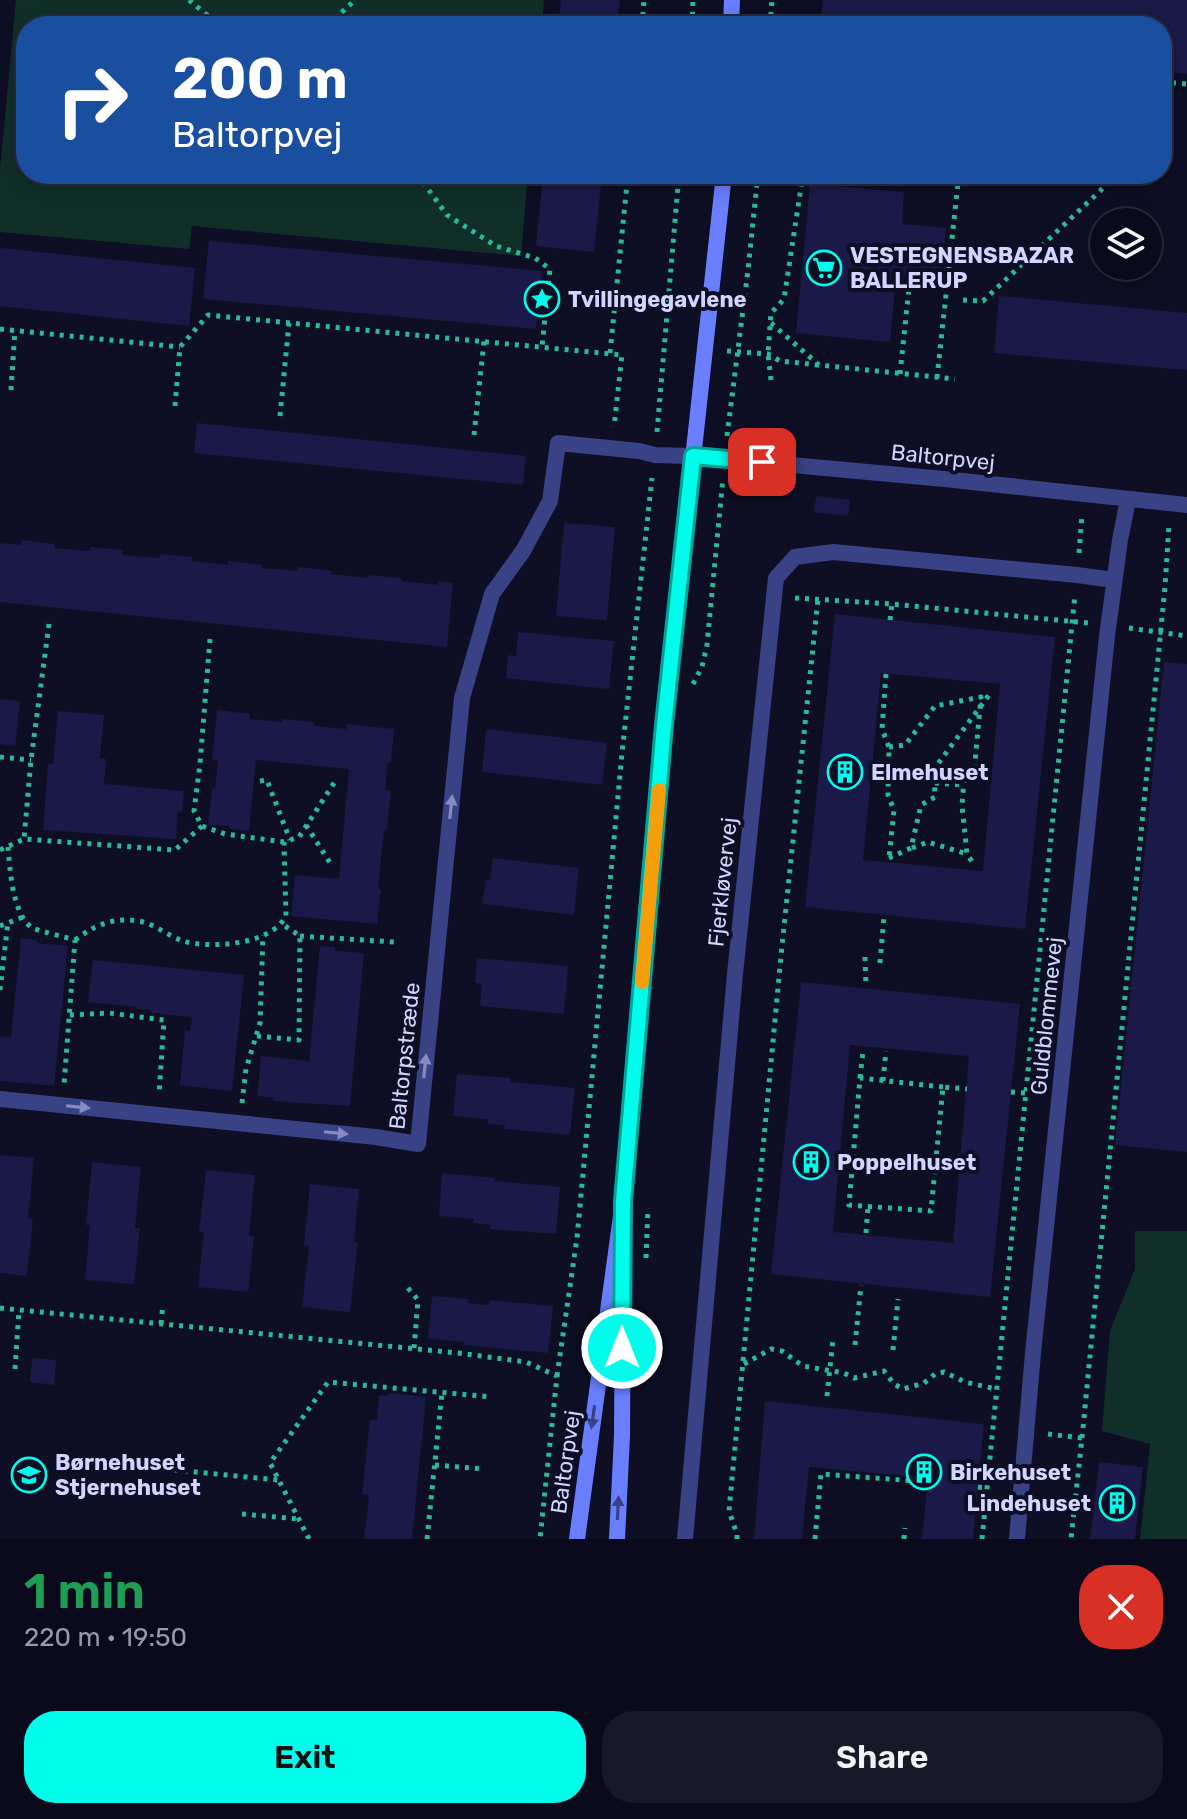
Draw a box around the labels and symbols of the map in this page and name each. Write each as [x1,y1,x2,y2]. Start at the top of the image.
place label: VESTEGNENSBAZAR BALLERUP [850,242,1074,294]
supermarket icon: VESTEGNENSBAZAR BALLERUP [805,249,843,287]
place icon: Tvillingegavlene [523,280,561,318]
place label: Tvillingegavlene [568,286,747,313]
pin [728,428,796,496]
street label: Baltorpvej [890,439,996,476]
building icon: Elmehuset [826,753,864,791]
place label: Elmehuset [871,759,988,786]
one-way arrow [445,794,458,819]
street label: Fjerkløvervej [702,816,743,948]
street label: Guldblommevej [1025,936,1068,1096]
street label: Baltorpstræde [383,981,426,1131]
one-way arrow [419,1053,432,1078]
one-way arrow [65,1101,90,1114]
one-way arrow [324,1127,349,1140]
building icon: Poppelhuset [792,1143,830,1181]
place label: Poppelhuset [837,1149,976,1176]
position arrow [580,1306,664,1390]
one-way arrow [586,1405,599,1430]
street label: Baltorpvej [545,1409,586,1516]
place label: Børnehuset Stjernehuset [55,1449,201,1501]
building icon: Birkehuset [905,1453,943,1491]
school or university icon: Børnehuset Stjernehuset [10,1456,48,1494]
place label: Birkehuset [950,1459,1071,1486]
building icon: Lindehuset [1098,1484,1136,1522]
place label: Lindehuset [967,1490,1091,1517]
one-way arrow [612,1495,625,1520]

